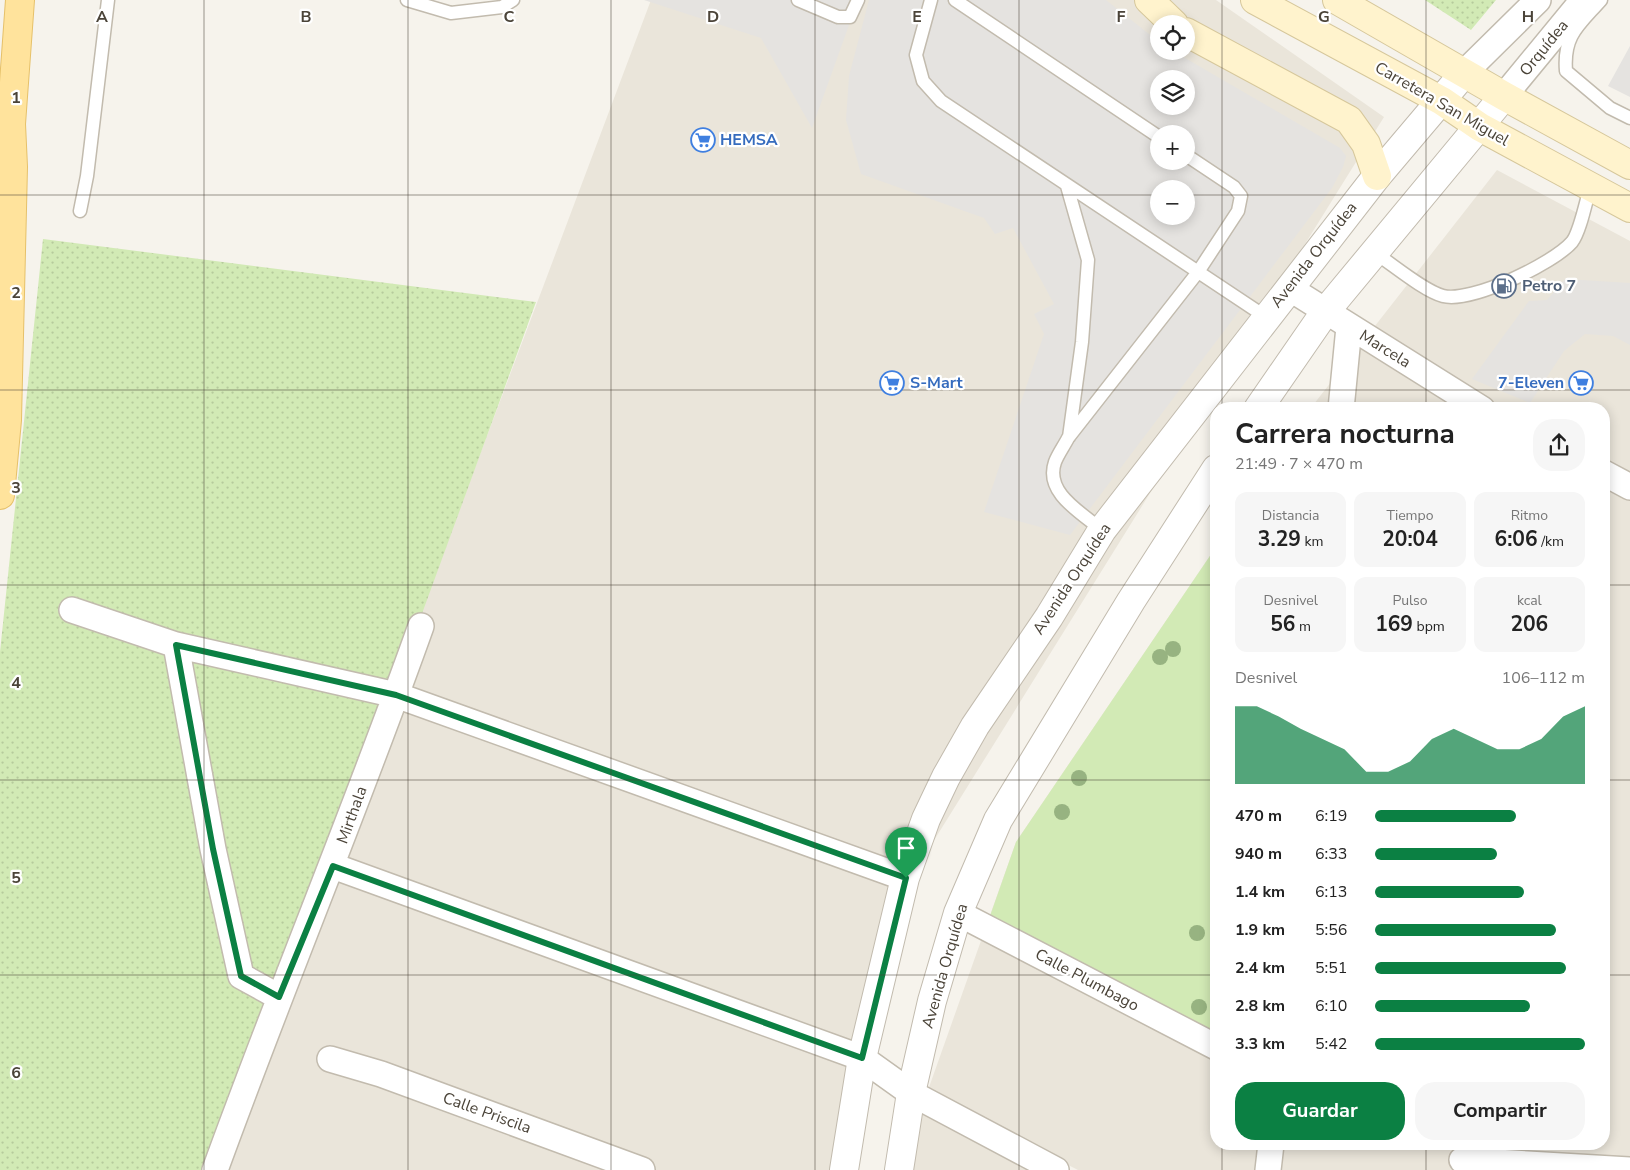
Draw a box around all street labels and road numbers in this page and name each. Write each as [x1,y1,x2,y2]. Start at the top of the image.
street label: Orquídea [1515,15,1573,81]
street label: Carretera San Miguel [1371,57,1513,152]
street label: Avenida Orquídea [1266,197,1362,313]
street label: Marcela [1355,325,1415,373]
street label: Avenida Orquídea [1028,519,1116,639]
street label: Mirthala [331,783,373,847]
street label: Avenida Orquídea [917,901,973,1031]
street label: Calle Plumbago [1031,943,1143,1017]
street label: Calle Priscila [440,1087,534,1139]

